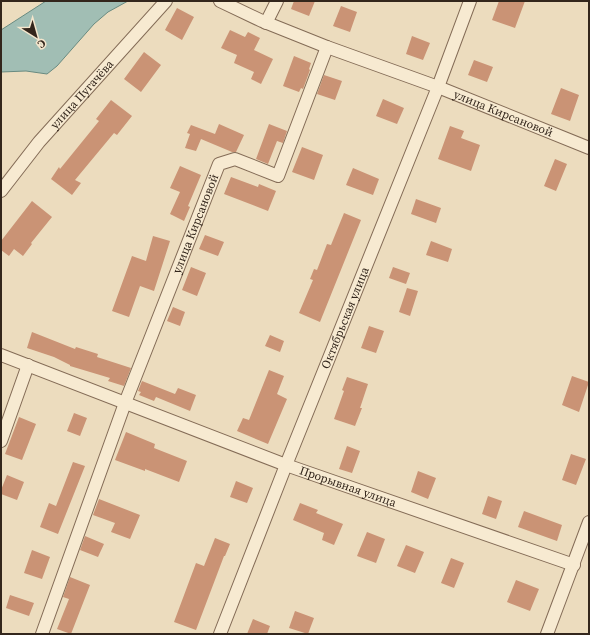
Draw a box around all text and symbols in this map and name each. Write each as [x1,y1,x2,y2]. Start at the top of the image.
north arrow [16,16,56,56]
text: С [34,36,49,52]
street label: улица Пугачёва [46,56,118,132]
street label: улица Кирсановой [451,86,556,141]
street label: улица Кирсановой [169,172,222,276]
street label: Октябрьская улица [317,264,373,371]
street label: Прорывная улица [297,462,399,511]

